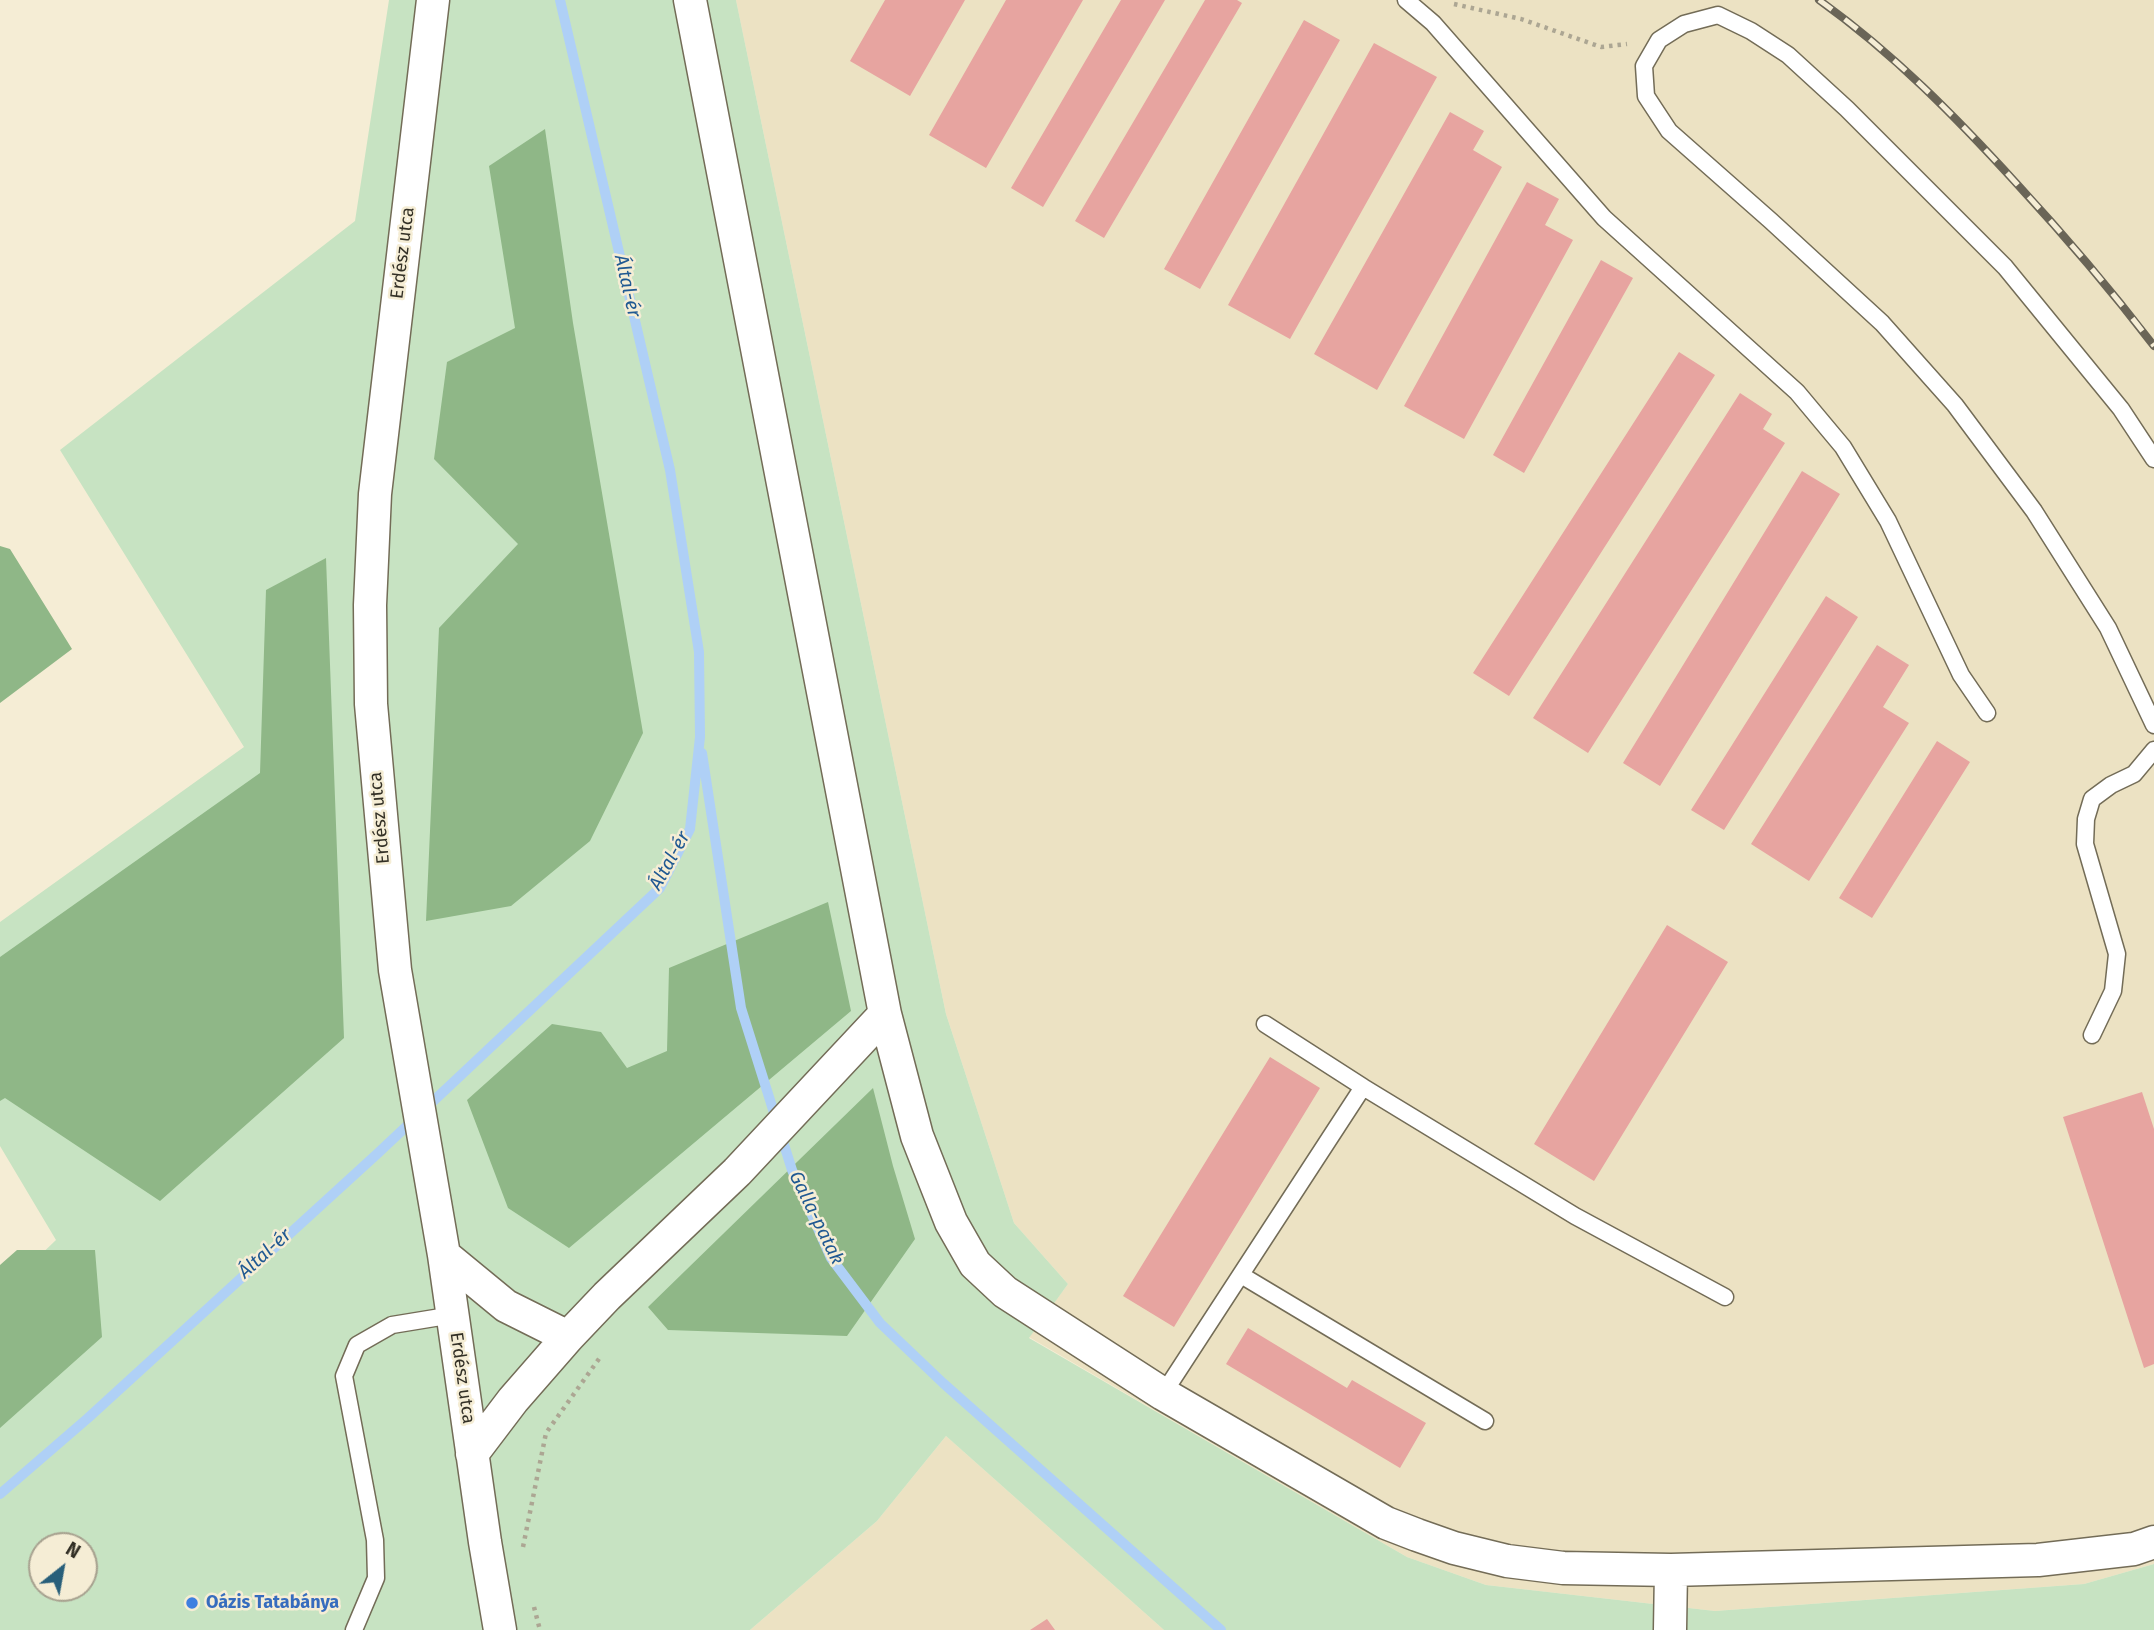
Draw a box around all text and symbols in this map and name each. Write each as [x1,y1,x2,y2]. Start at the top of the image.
street label: Erdész utca [387,206,419,300]
water label: Által-ér [609,253,645,319]
street label: Erdész utca [365,771,395,865]
water label: Által-ér [645,828,695,894]
water label: Galla-patak [784,1168,848,1268]
water label: Által-ér [234,1224,296,1284]
street label: Erdész utca [445,1331,479,1425]
north arrow [28,1532,98,1602]
text: N [62,1537,84,1563]
place label: Oázis Tatabánya [206,1592,339,1614]
marker: Oázis Tatabánya [184,1595,200,1611]

